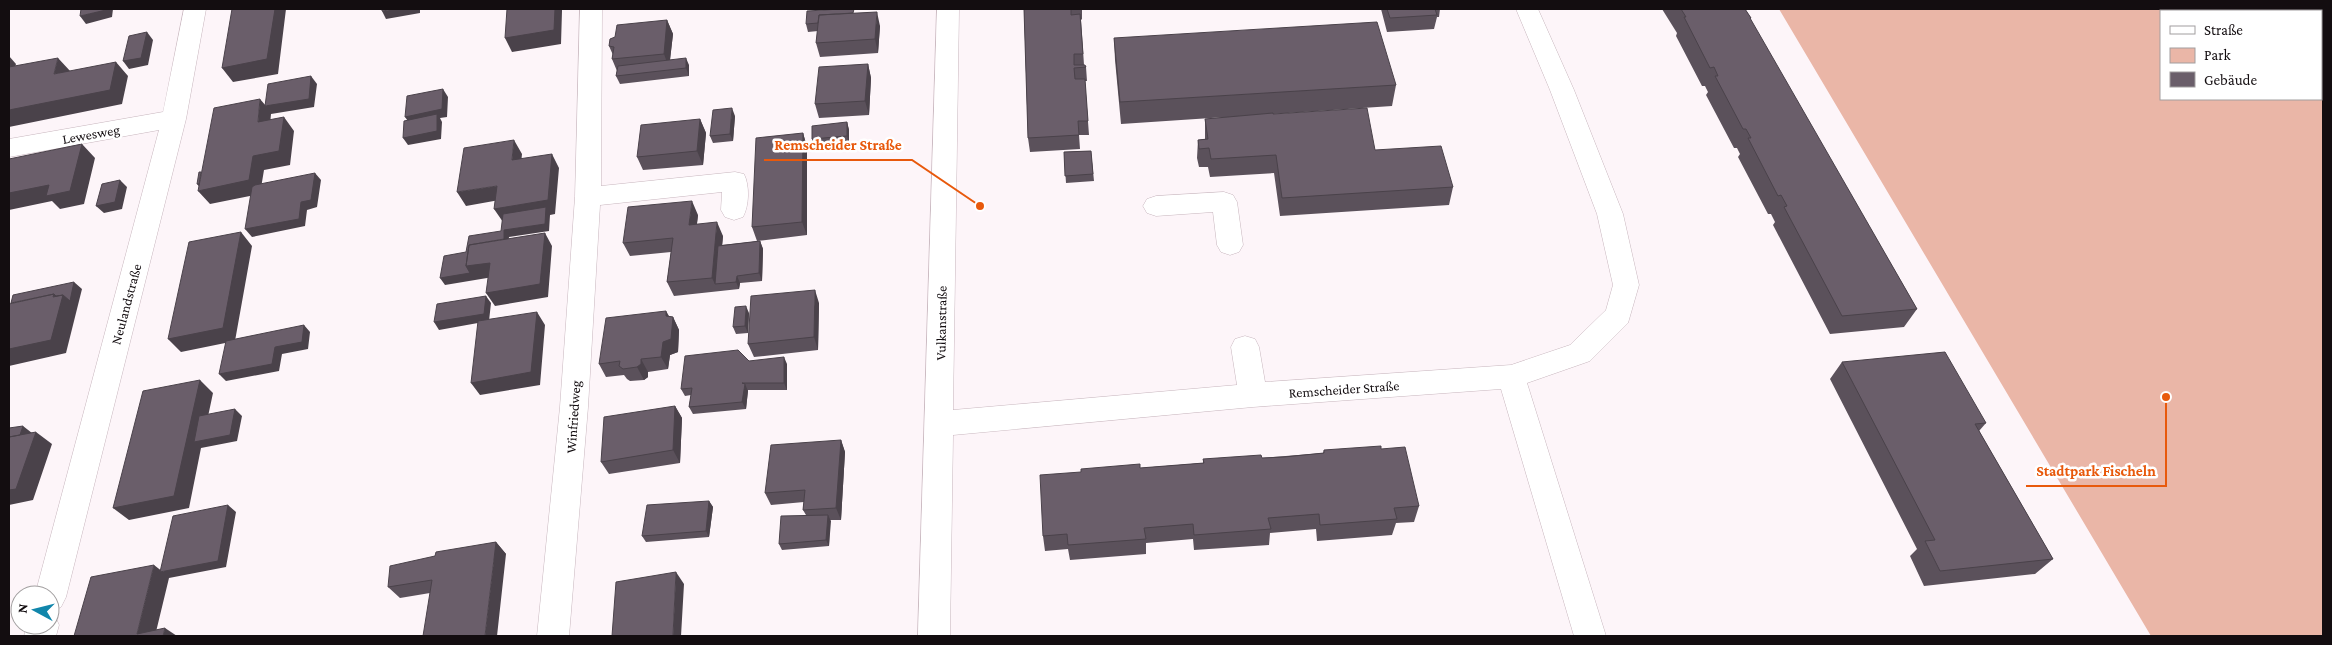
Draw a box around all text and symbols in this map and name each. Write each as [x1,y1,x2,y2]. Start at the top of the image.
legend [2160,10,2322,100]
text: Straße [2204,22,2243,38]
text: Park [2204,47,2231,63]
text: Gebäude [2204,72,2258,88]
street label: Lewesweg [61,121,121,147]
callout: Remscheider Straße [764,130,912,160]
text: Remscheider Straße [774,137,902,153]
street label: Neulandstraße [108,262,144,346]
street label: Vulkanstraße [932,285,950,361]
street label: Remscheider Straße [1288,377,1400,401]
street label: Winfriedweg [562,380,584,454]
callout: Stadtpark Fischeln [2026,456,2166,486]
text: Stadtpark Fischeln [2036,463,2156,479]
north arrow [10,585,60,635]
text: N [14,602,31,614]

